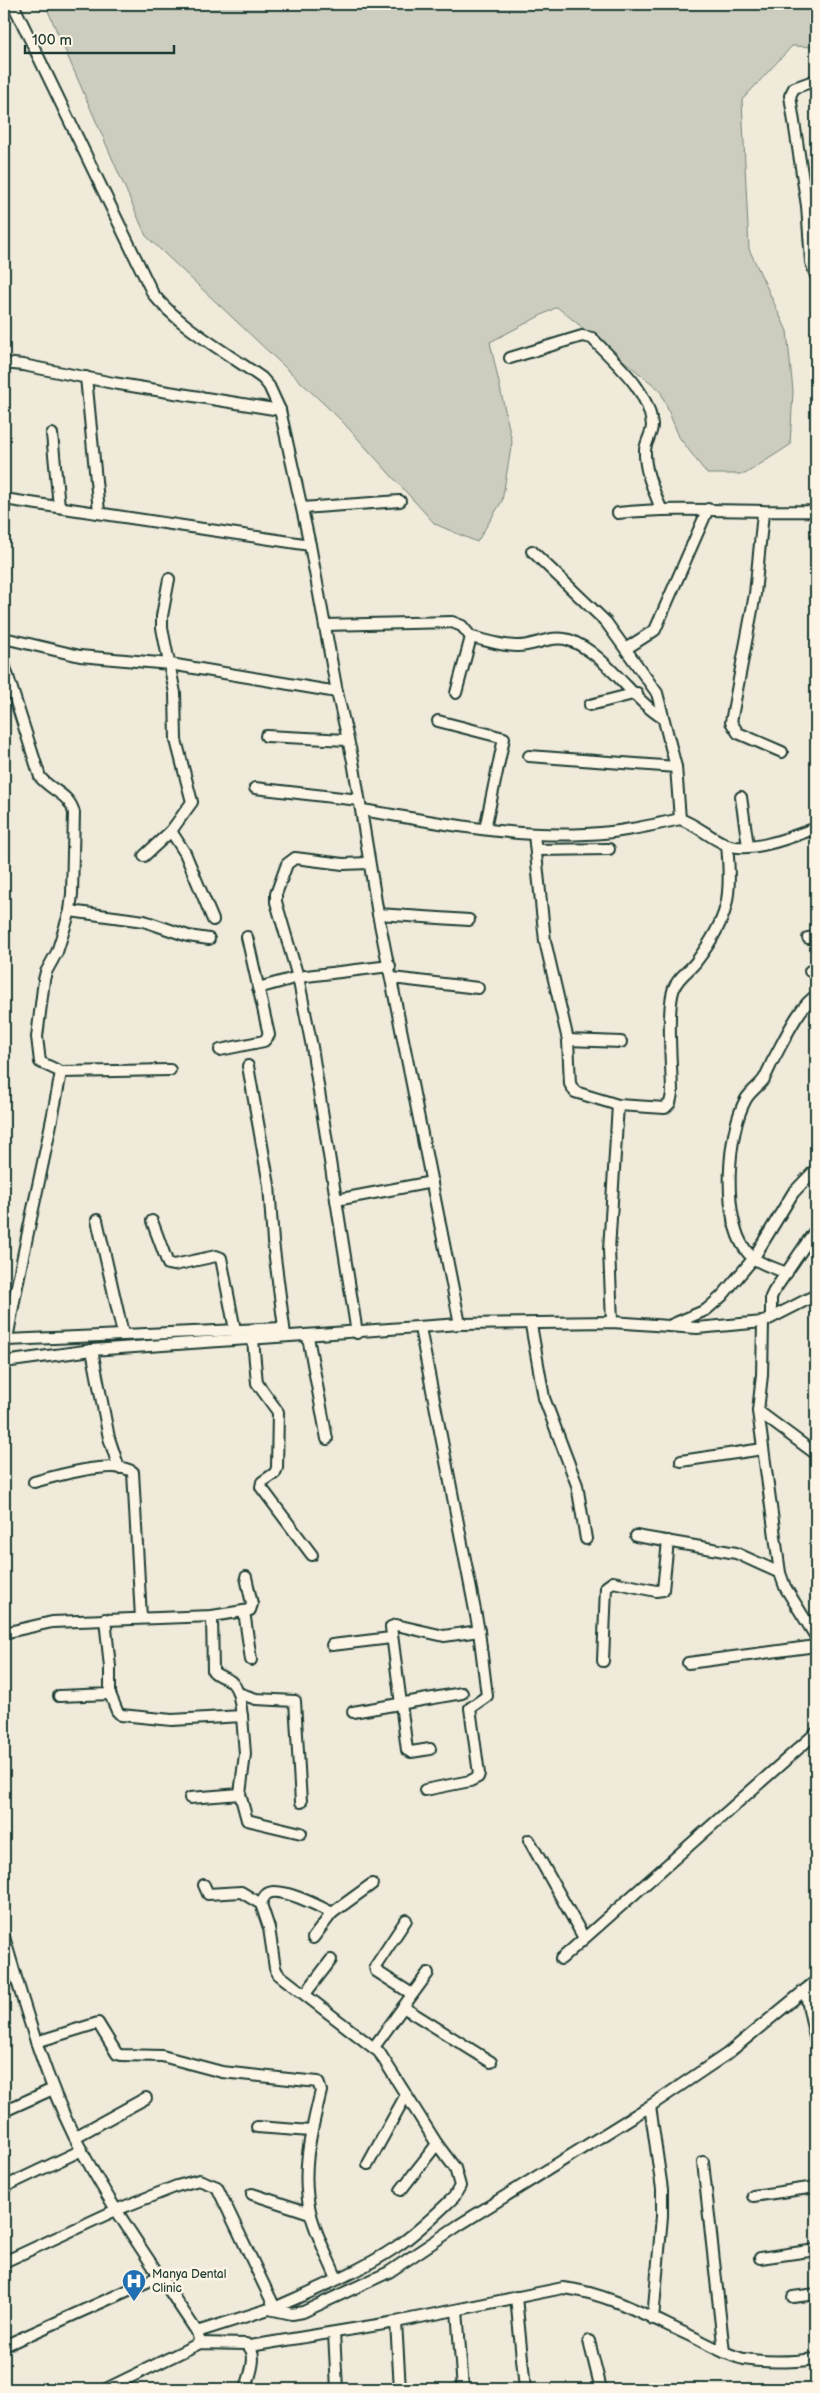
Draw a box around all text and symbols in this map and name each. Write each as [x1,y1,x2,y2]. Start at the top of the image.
scale bar [25,22,174,54]
text: 100 m [32,31,72,50]
place label: Manya Dental Clinic [152,2267,226,2296]
hospital icon: Manya Dental Clinic [121,2268,147,2302]

